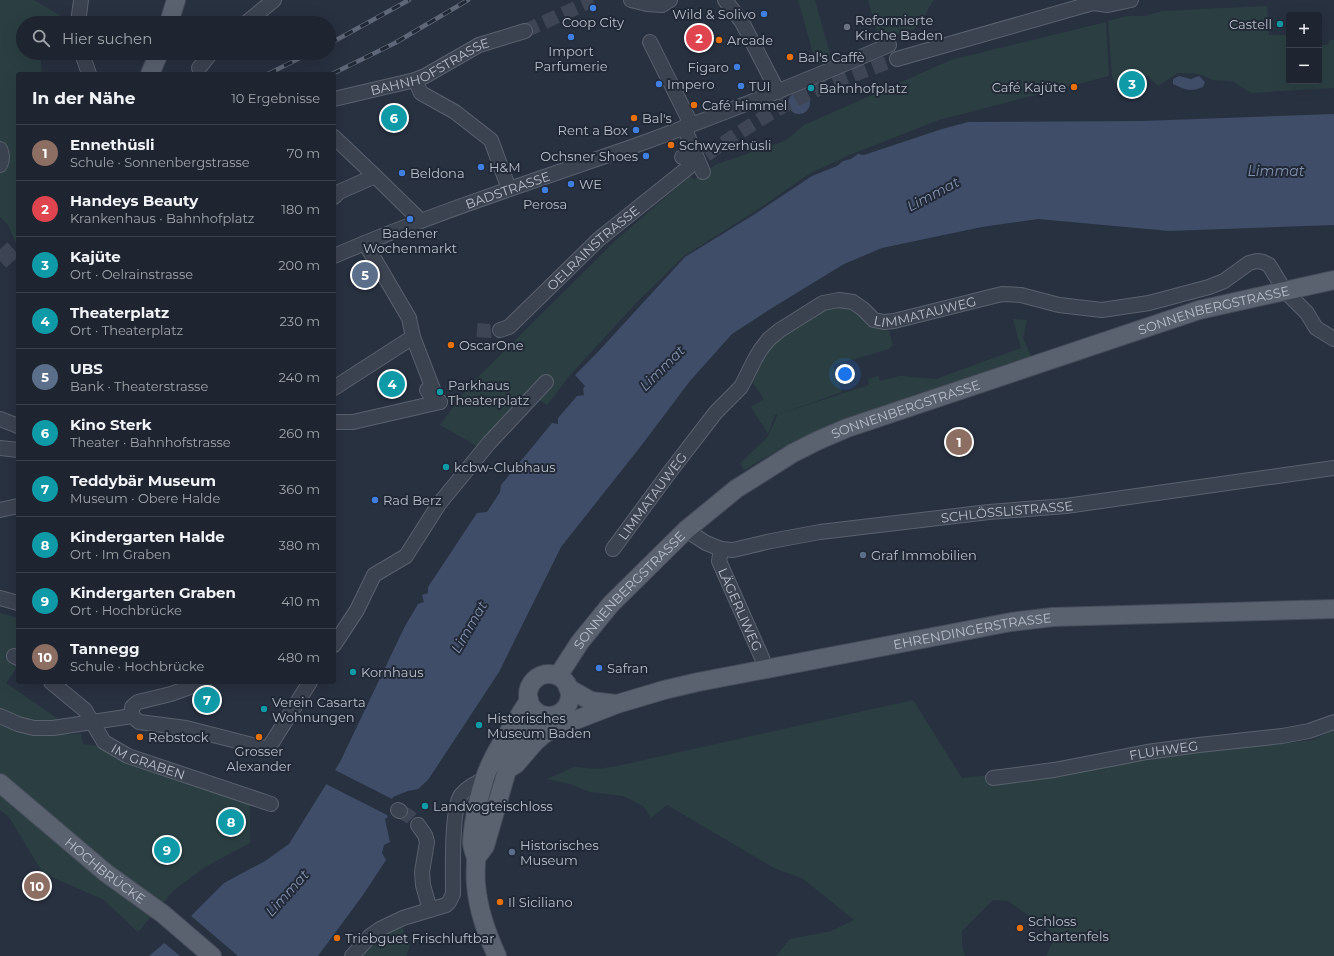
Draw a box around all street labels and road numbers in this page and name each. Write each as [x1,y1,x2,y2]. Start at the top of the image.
street label: BAHNHOFSTRASSE [369,34,491,98]
street label: BADSTRASSE [463,168,552,212]
street label: OELRAINSTRASSE [543,202,642,294]
street label: SONNENBERGSTRASSE [1136,282,1291,338]
street label: LIMMATAUWEG [872,293,978,330]
street label: SONNENBERGSTRASSE [829,376,982,442]
street label: LIMMATAUWEG [615,449,690,543]
street label: SCHLÖSSLISTRASSE [940,497,1074,526]
street label: SONNENBERGSTRASSE [570,528,688,652]
street label: LÄGERLIWEG [715,565,766,653]
street label: EHRENDINGERSTRASSE [892,609,1052,652]
street label: FLUHWEG [1128,737,1199,763]
street label: IM GRABEN [109,740,187,783]
street label: HOCHBRÜCKE [62,834,149,907]

